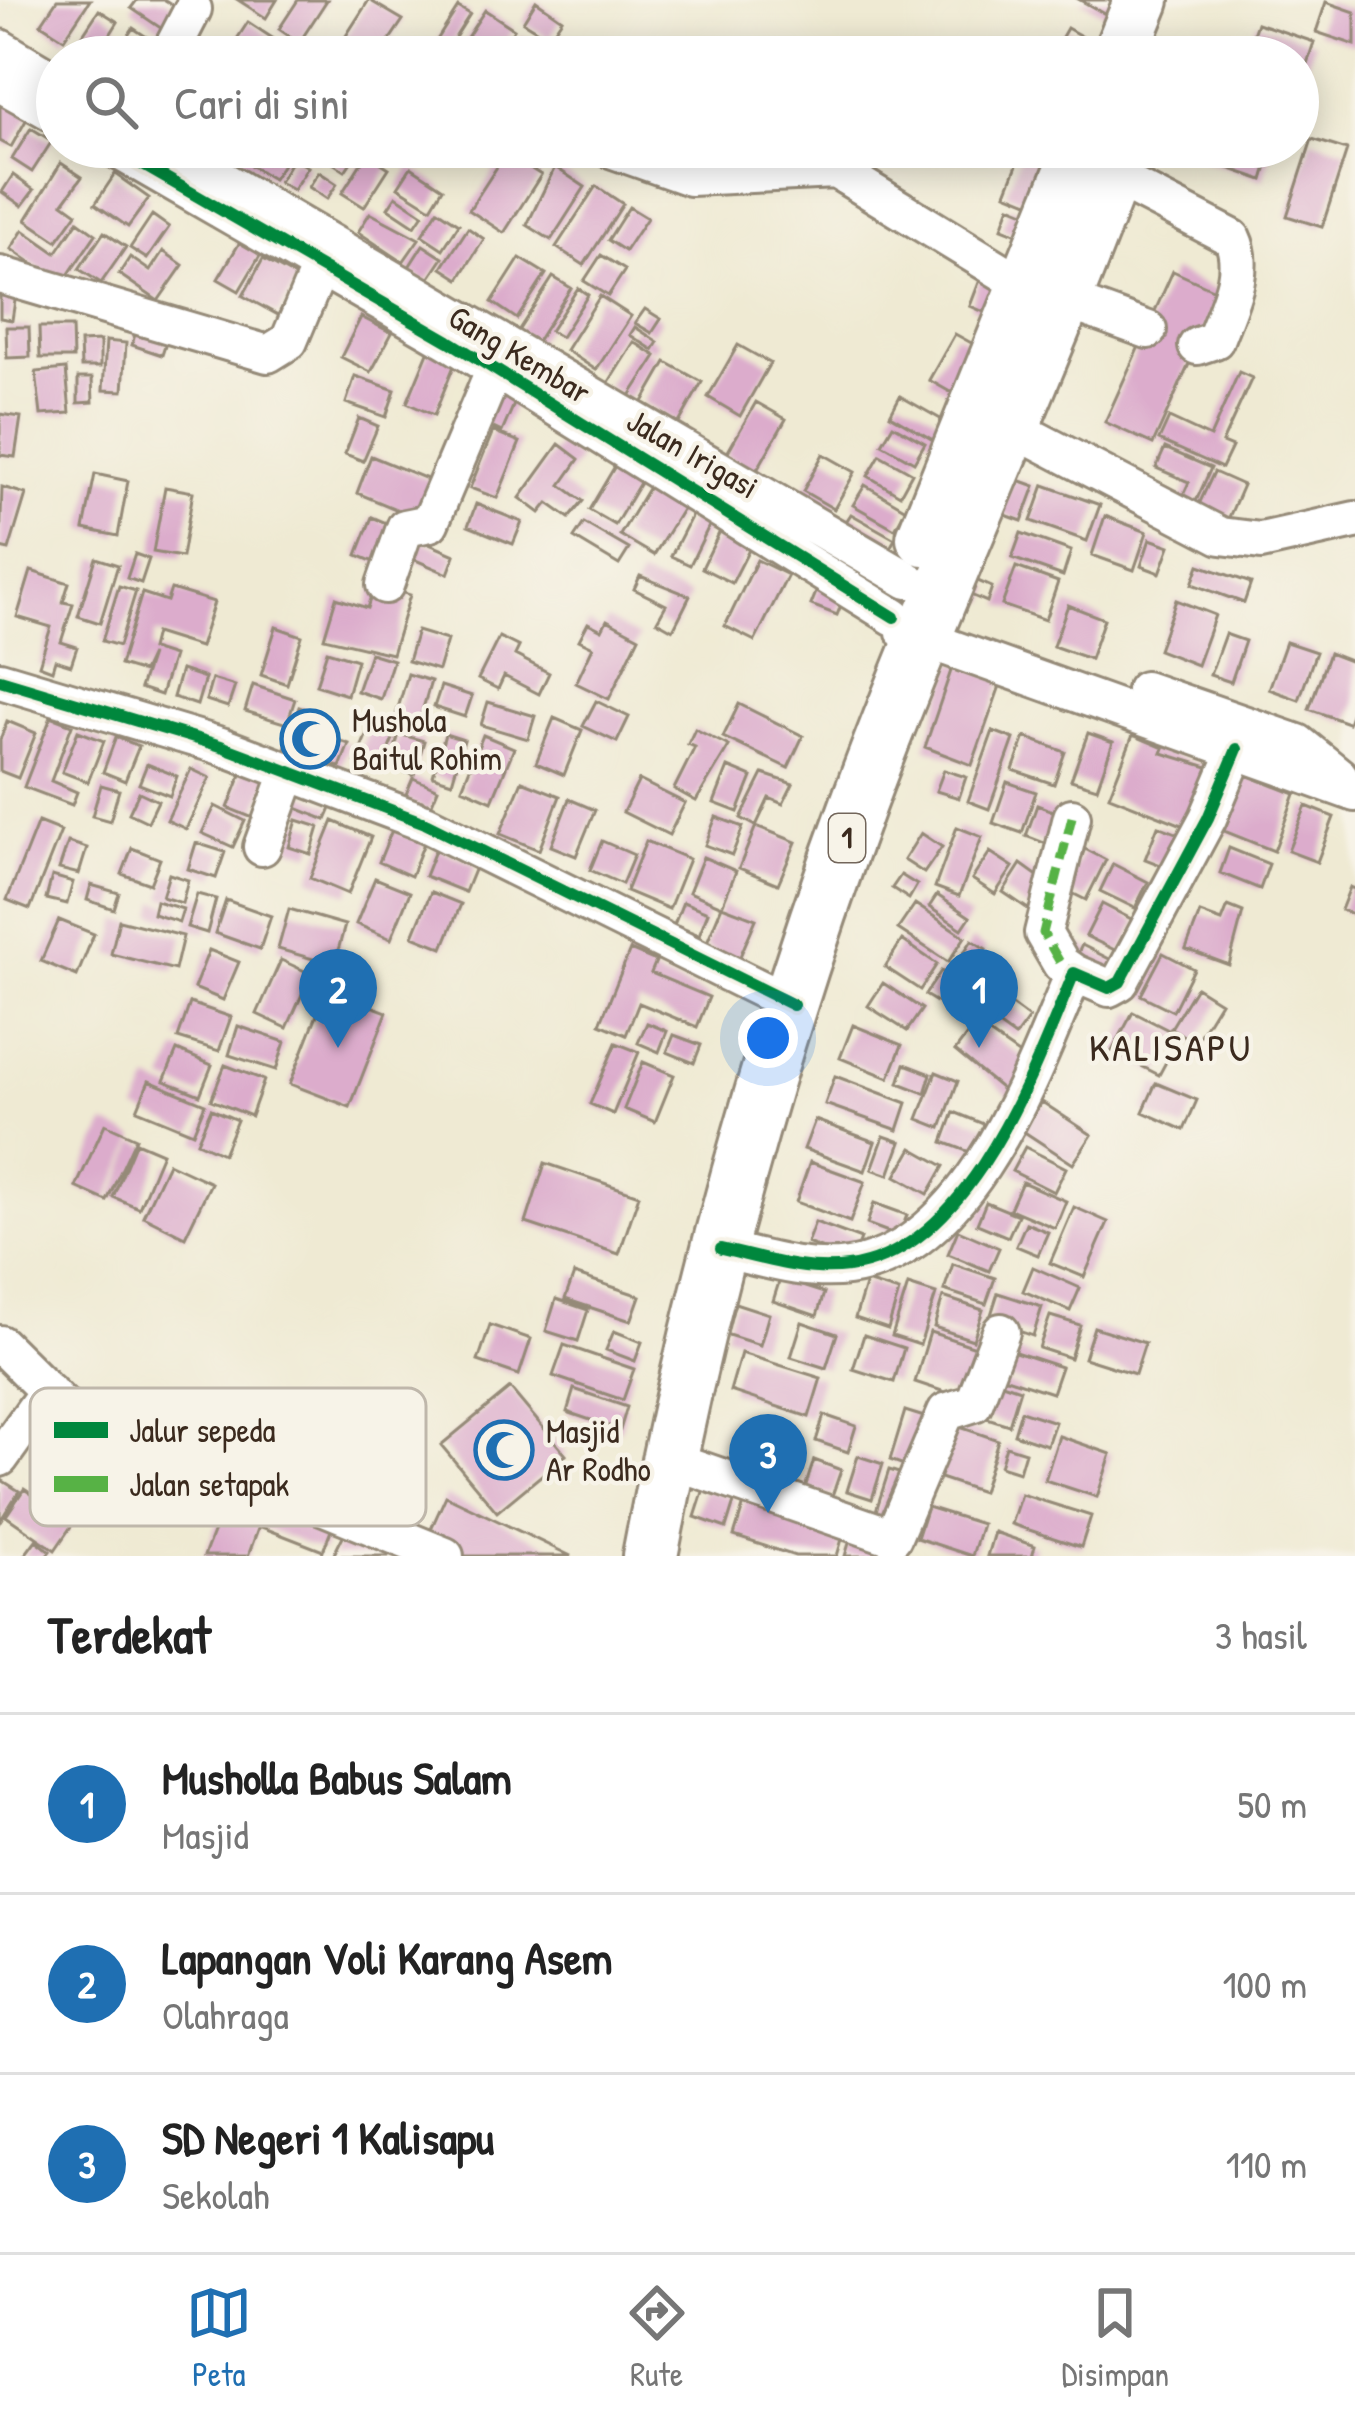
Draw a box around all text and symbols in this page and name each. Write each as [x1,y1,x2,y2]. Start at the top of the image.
search box [36,36,1319,168]
icon: search [78,69,144,135]
text: Cari di sini [174,72,350,133]
street label: Gang Kembar [440,294,599,415]
street label: Jalan Irigasi [619,398,767,509]
place label: Mushola Baitul Rohim [352,698,502,780]
mosque icon: Mushola Baitul Rohim [279,708,341,770]
road number: 1 [829,814,865,862]
pin: 2 [299,949,377,1048]
pin: 1 [940,949,1018,1048]
your location [738,1008,798,1068]
district label: KALISAPU [1089,1020,1253,1073]
legend [30,1388,426,1526]
text: Jalur sepeda [129,1408,275,1453]
place label: Masjid Ar Rodho [546,1409,651,1491]
pin: 3 [729,1414,807,1513]
mosque icon: Masjid Ar Rodho [473,1419,535,1481]
text: Jalan setapak [129,1462,290,1507]
text: Terdekat [48,1600,211,1669]
text: 3 hasil [1215,1608,1307,1661]
text: Musholla Babus Salam [162,1747,512,1808]
text: 1 [80,1777,94,1830]
text: 50 m [1238,1777,1307,1830]
text: Masjid [162,1808,249,1861]
text: Lapangan Voli Karang Asem [162,1927,612,1988]
text: 2 [78,1957,96,2010]
text: 100 m [1222,1957,1307,2010]
text: Olahraga [162,1988,289,2041]
text: SD Negeri 1 Kalisapu [162,2107,494,2168]
text: 3 [78,2137,96,2190]
text: 110 m [1226,2137,1307,2190]
text: Sekolah [162,2168,269,2221]
tab: Peta [186,2280,252,2396]
tab: Rute [624,2280,690,2396]
tab: Disimpan [1061,2280,1169,2396]

